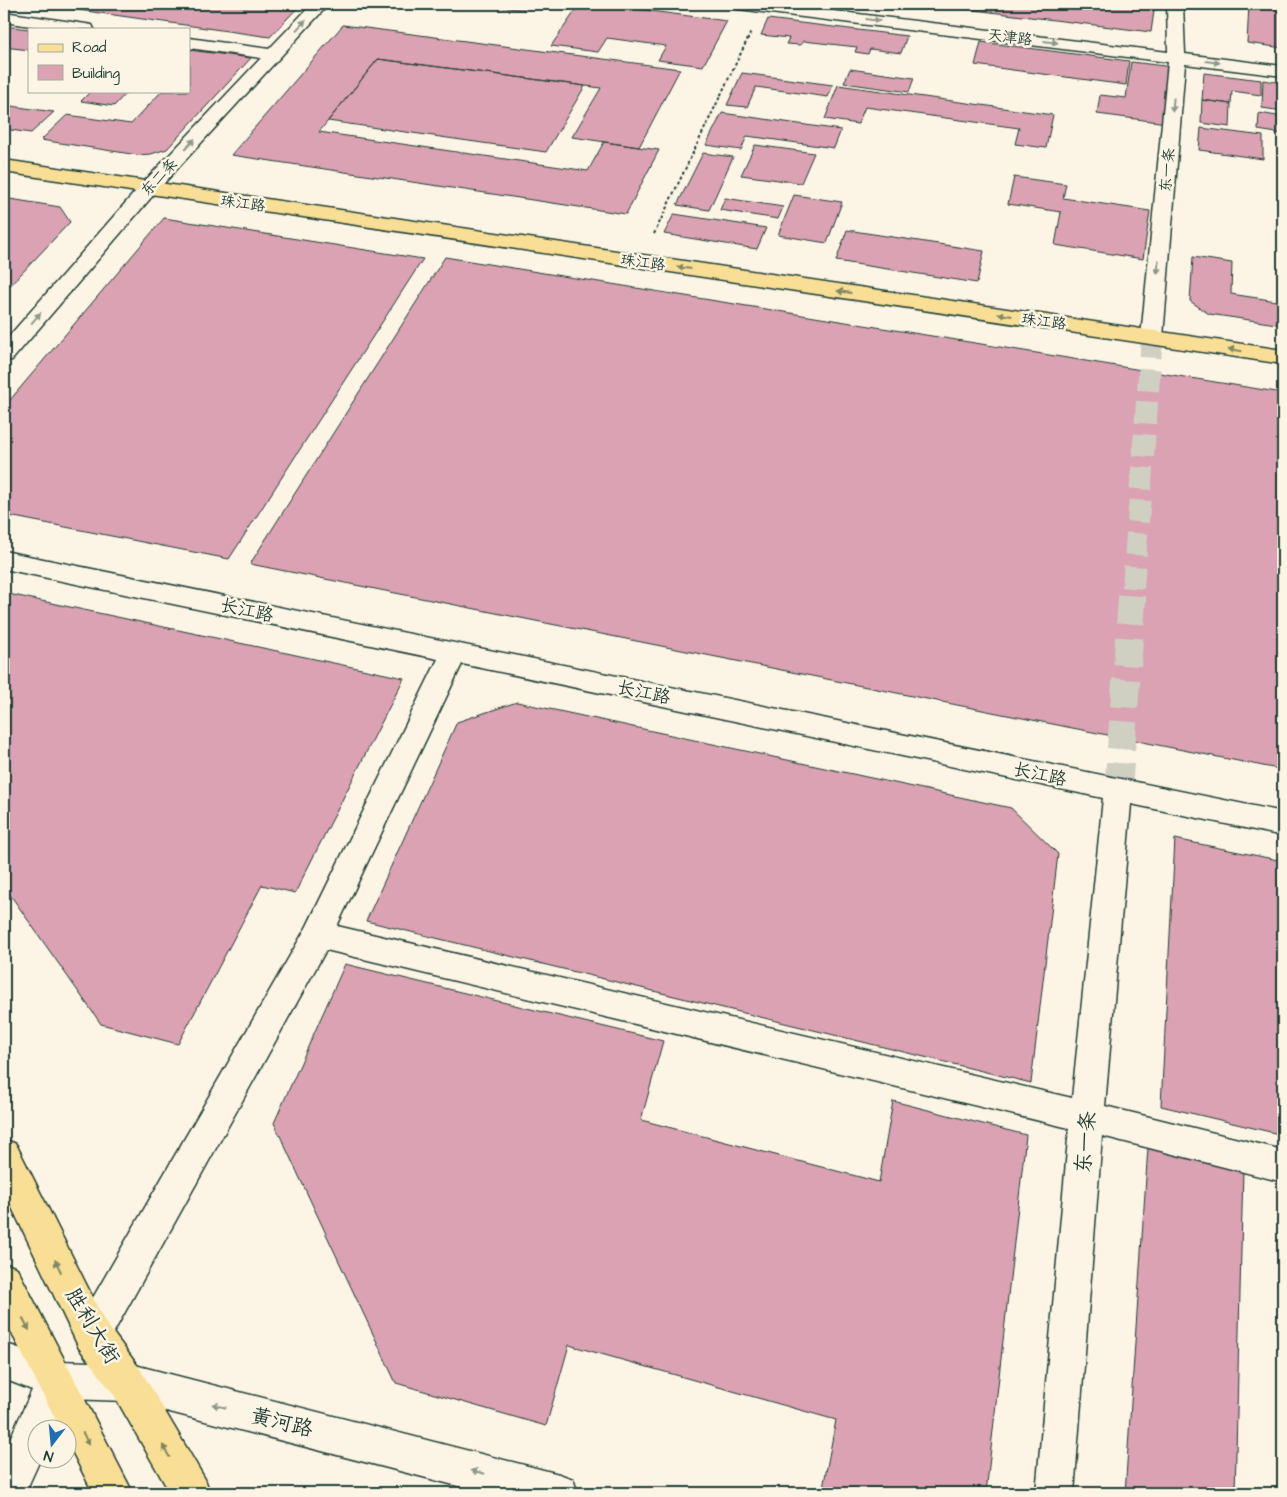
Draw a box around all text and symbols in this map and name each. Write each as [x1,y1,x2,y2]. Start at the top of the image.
one-way arrow [865,16,881,24]
one-way arrow [295,20,307,32]
street label: 天津路 [986,24,1034,51]
legend [28,28,190,92]
text: Road [72,37,107,58]
one-way arrow [1044,38,1060,46]
one-way arrow [1205,58,1221,66]
text: Building [72,63,120,85]
one-way arrow [1168,97,1176,113]
one-way arrow [184,139,196,151]
street label: 东一条 [1155,147,1180,193]
street label: 东二条 [136,154,182,201]
street label: 珠江路 [219,190,267,217]
street label: 珠江路 [619,249,667,276]
one-way arrow [1154,259,1162,275]
one-way arrow [675,264,691,272]
one-way arrow [836,287,852,295]
street label: 珠江路 [1020,308,1068,335]
one-way arrow [997,311,1013,319]
one-way arrow [30,312,41,325]
one-way arrow [1227,345,1243,353]
street label: 长江路 [218,593,276,628]
street label: 长江路 [615,675,673,710]
street label: 长江路 [1011,757,1069,792]
street label: 东一条 [1068,1109,1103,1175]
one-way arrow [54,1258,62,1273]
street label: 胜利大街 [59,1283,127,1370]
one-way arrow [22,1317,30,1331]
one-way arrow [212,1401,227,1409]
street label: 黄河路 [248,1401,316,1444]
north arrow [28,1420,78,1470]
one-way arrow [82,1432,90,1446]
one-way arrow [162,1444,171,1458]
text: N [42,1445,56,1466]
one-way arrow [471,1468,486,1476]

